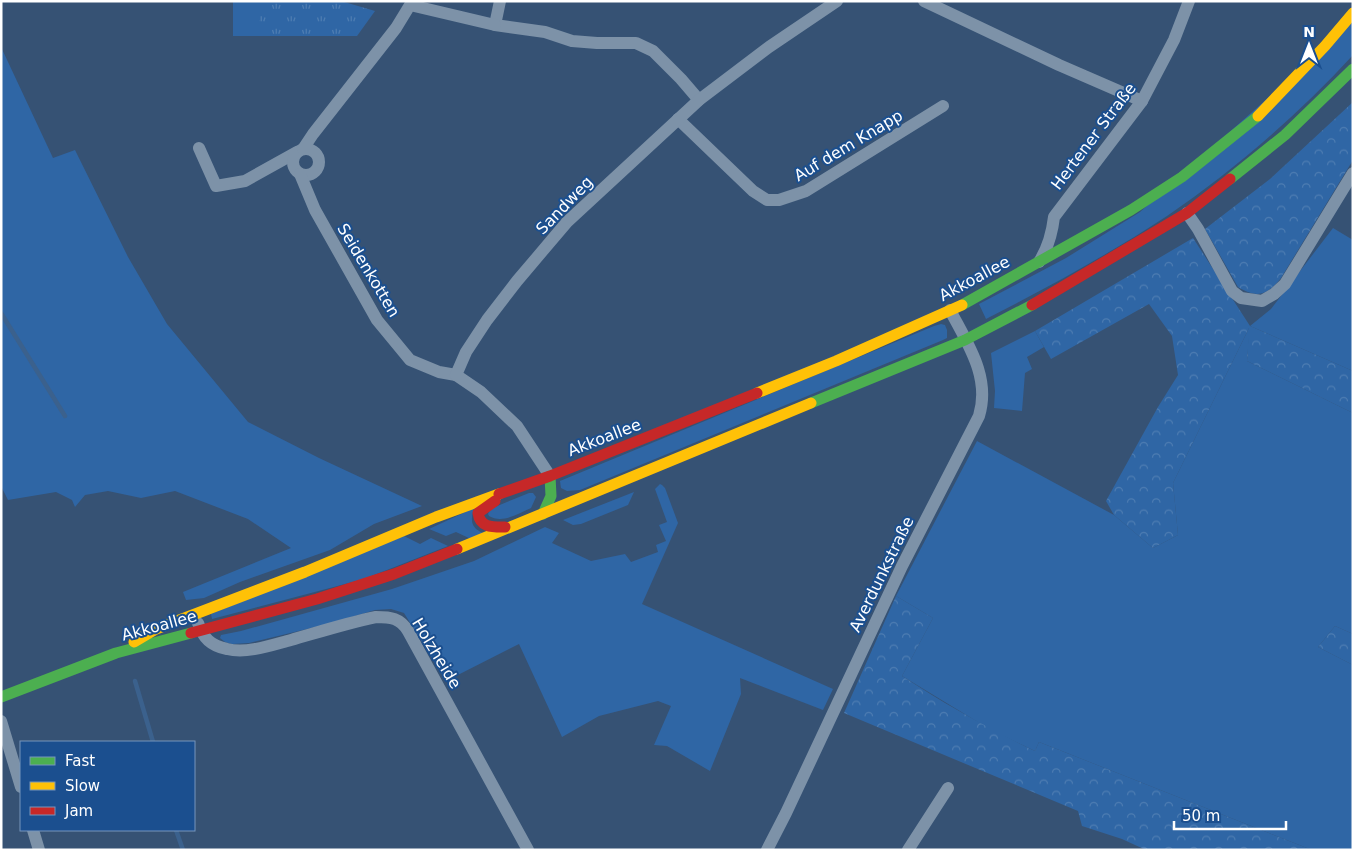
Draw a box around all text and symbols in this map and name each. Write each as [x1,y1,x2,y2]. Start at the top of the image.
north arrow [1284,20,1334,70]
text: N [1303,24,1315,40]
street label: Hertener Straße [1047,79,1140,194]
street label: Auf dem Knapp [791,106,906,185]
street label: Sandweg [532,172,597,238]
street label: Seidenkotten [333,220,404,320]
street label: Akkoallee [936,252,1013,305]
street label: Akkoallee [565,415,644,460]
street label: Averdunkstraße [845,513,918,635]
street label: Akkoallee [119,606,199,645]
street label: Holzheide [408,614,465,692]
legend [20,741,195,831]
text: Fast [65,752,95,770]
text: Slow [65,777,100,795]
scale bar [1174,798,1286,830]
text: Jam [64,802,93,820]
text: 50 m [1182,807,1220,825]

